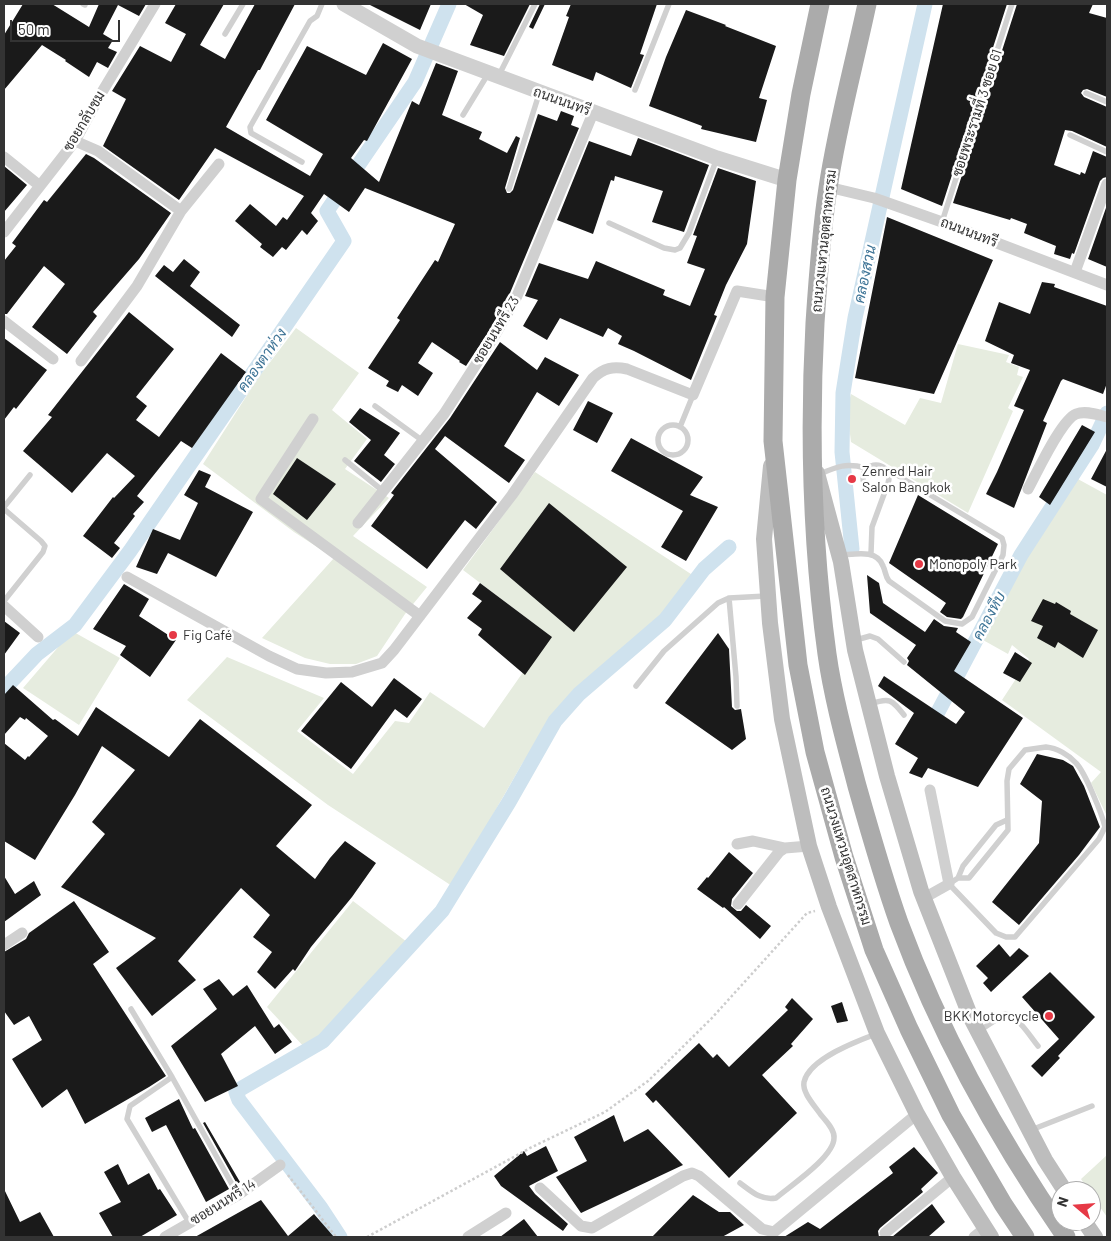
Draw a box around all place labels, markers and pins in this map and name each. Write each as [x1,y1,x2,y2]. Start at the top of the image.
place label: Zenred Hair Salon Bangkok [862,463,951,496]
marker: Zenred Hair Salon Bangkok [846,473,858,485]
place label: Monopoly Park [929,556,1017,572]
marker: Monopoly Park [913,558,925,570]
place label: Fig Café [183,627,232,643]
marker: Fig Café [167,629,179,641]
place label: BKK Motorcycle [944,1008,1039,1024]
marker: BKK Motorcycle [1043,1010,1055,1022]

